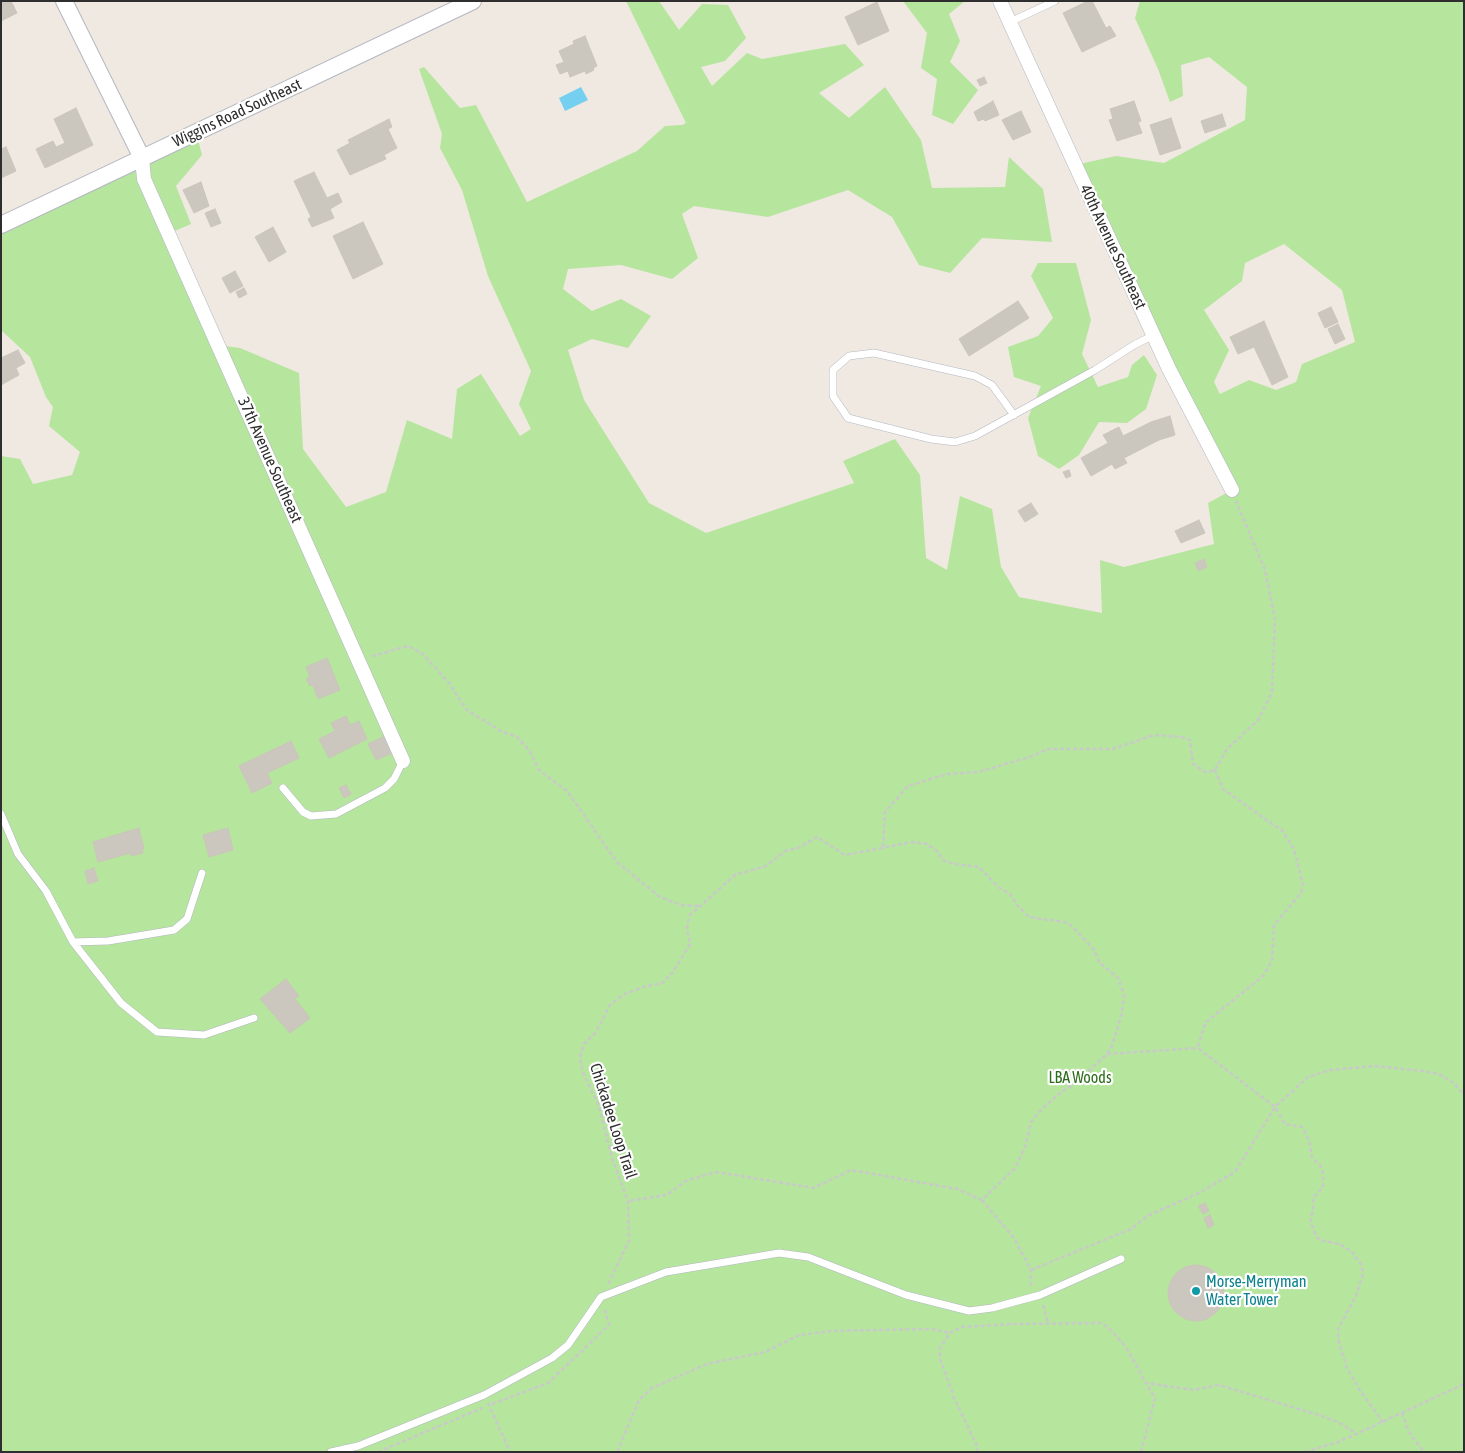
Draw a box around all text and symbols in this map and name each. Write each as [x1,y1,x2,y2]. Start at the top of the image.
street label: Wiggins Road Southeast [169,75,305,151]
street label: 40th Avenue Southeast [1076,182,1150,312]
street label: 37th Avenue Southeast [234,394,306,526]
street label: Chickadee Loop Trail [585,1061,641,1181]
park label: LBA Woods [1048,1068,1112,1088]
place label: Morse-Merryman Water Tower [1206,1272,1307,1310]
marker: Morse-Merryman Water Tower [1190,1285,1202,1297]

